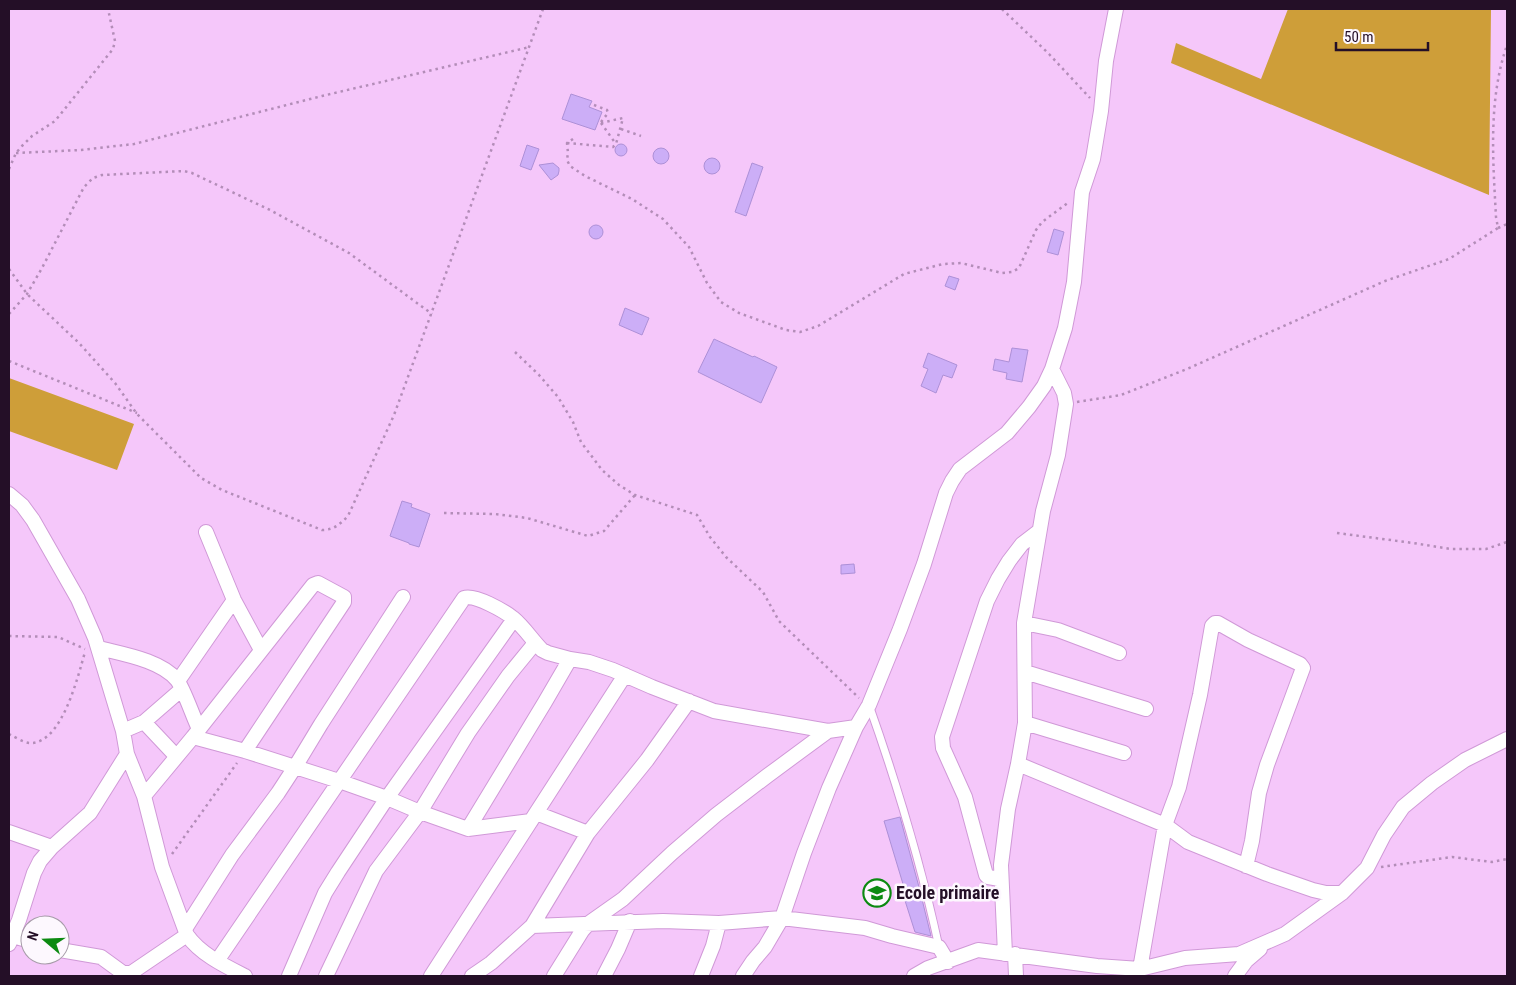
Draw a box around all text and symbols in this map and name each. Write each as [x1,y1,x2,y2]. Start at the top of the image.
scale bar [1336,20,1428,52]
text: 50 m [1344,28,1374,46]
school or university icon: Ecole primaire [862,878,892,908]
place label: Ecole primaire [896,882,1000,903]
north arrow [20,915,70,965]
text: N [24,929,42,942]

